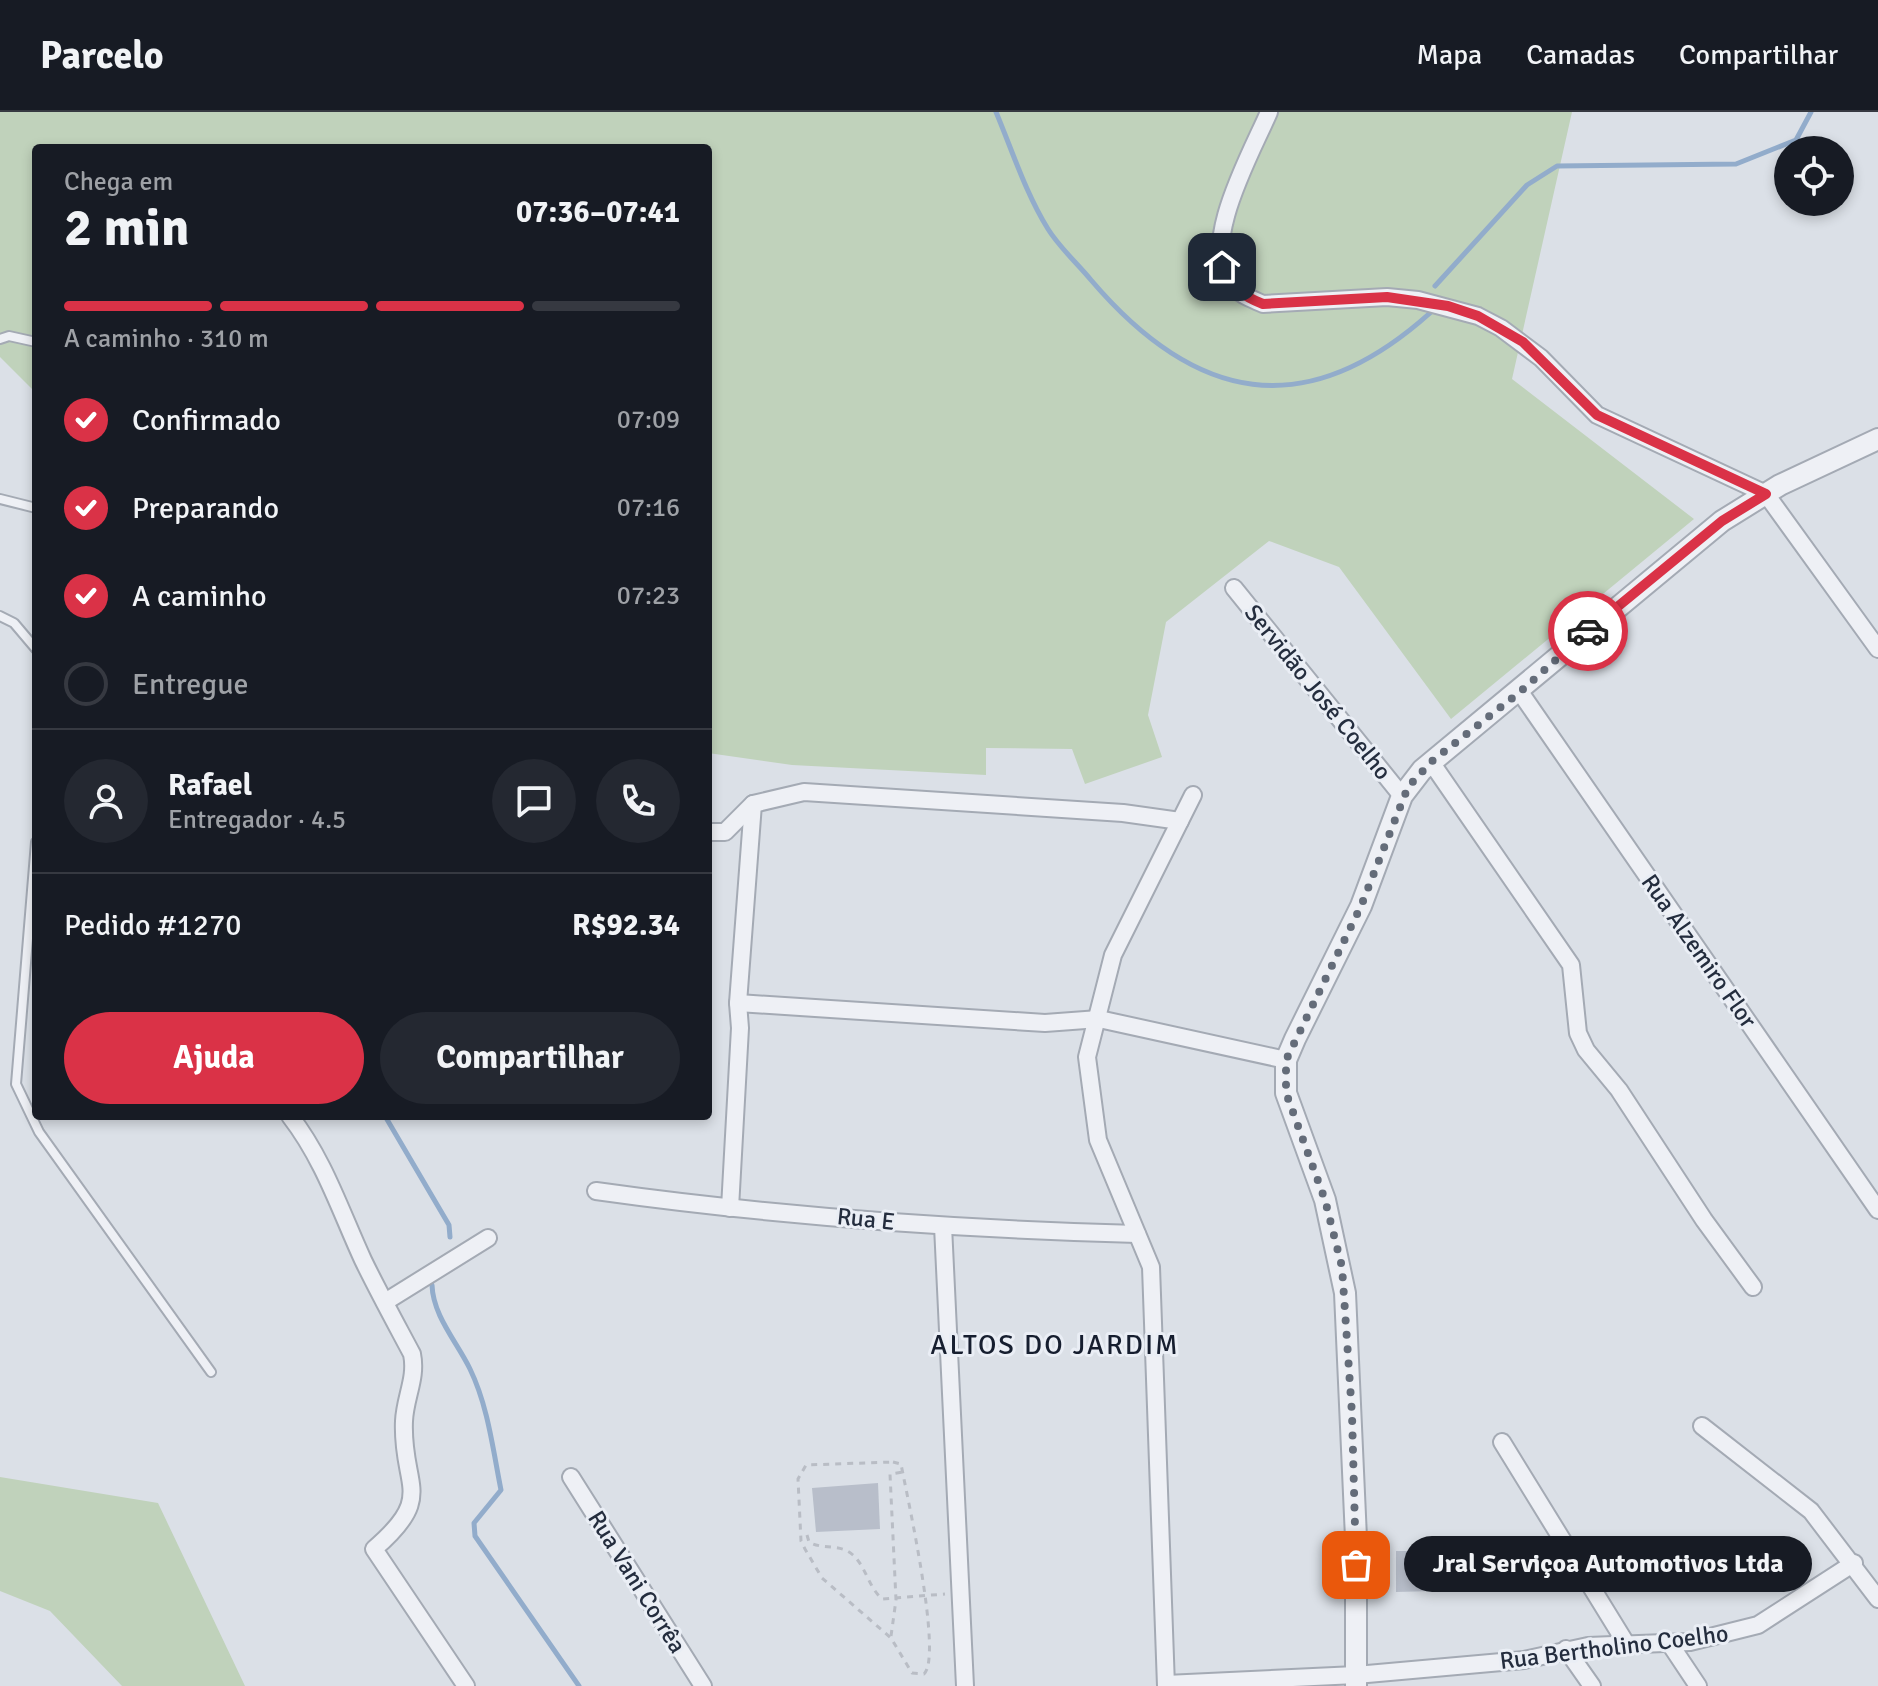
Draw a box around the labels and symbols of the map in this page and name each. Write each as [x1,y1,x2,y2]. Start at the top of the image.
pin [1188,233,1256,301]
courier [1548,591,1628,671]
street label: Servidão José Coelho [1238,598,1398,786]
street label: Rua Alzemiro Flor [1635,868,1763,1034]
street label: Rua E [836,1201,896,1237]
district label: ALTOS DO JARDIM [930,1328,1180,1362]
street label: Rua Vani Corrêa [581,1505,693,1659]
pin [1322,1531,1390,1599]
callout: Jral Serviçoa Automotivos Ltda [1404,1537,1812,1593]
street label: Rua Bertholino Coelho [1498,1618,1730,1676]

